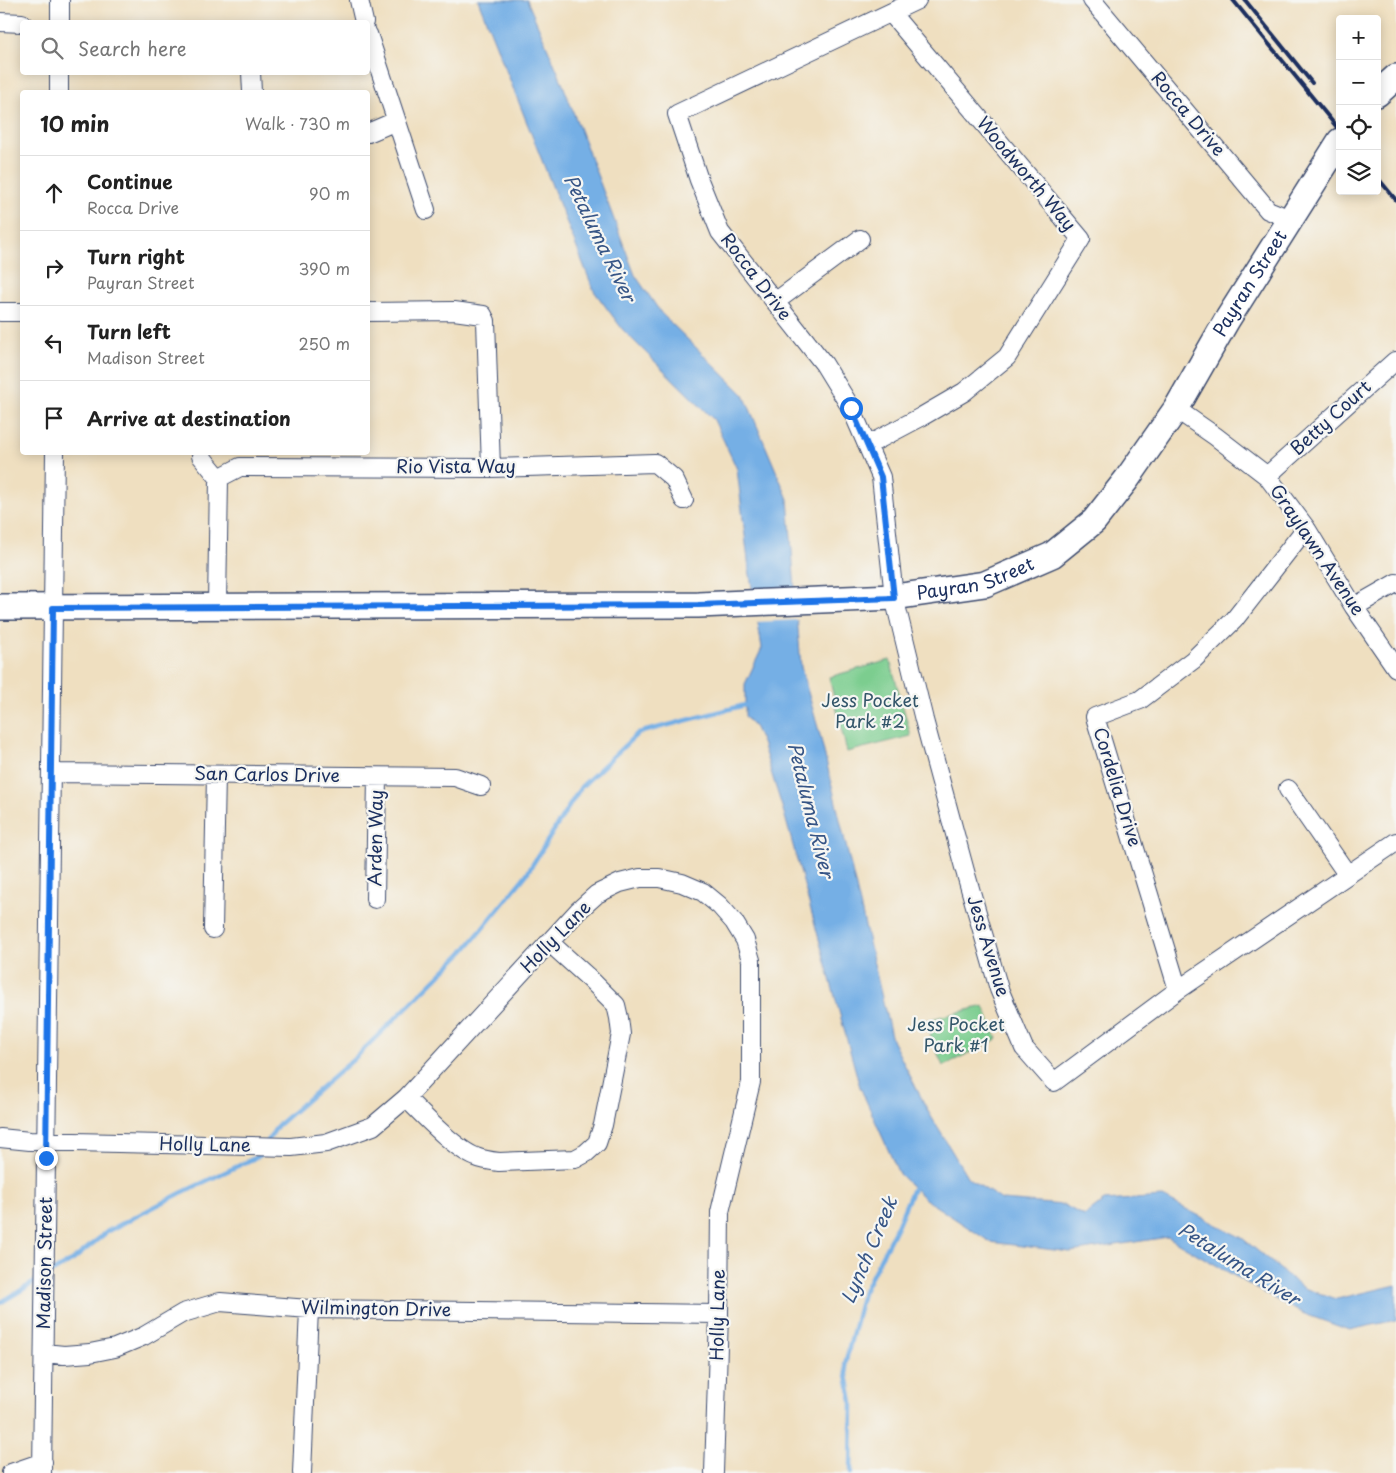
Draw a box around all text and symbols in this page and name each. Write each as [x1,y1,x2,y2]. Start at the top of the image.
map controls [1336,15,1381,195]
button: + [1336,15,1381,60]
search box [20,20,370,75]
icon: search [38,34,66,62]
text: Search here [78,34,187,62]
button: − [1336,60,1381,105]
street label: Rocca Drive [1146,65,1233,161]
button: locate [1336,105,1381,150]
text: 10 min [40,107,110,139]
street label: Woodworth Way [971,110,1083,236]
text: Walk · 730 m [245,111,350,135]
button: layers [1336,150,1381,195]
text: Continue [87,167,173,195]
water label: Petaluma River [558,169,645,308]
icon: ahead [40,179,68,207]
text: 90 m [309,181,350,205]
text: Rocca Drive [87,195,179,219]
street label: Payran Street [1205,224,1293,341]
street label: Rocca Drive [715,227,799,326]
text: Turn right [87,242,185,270]
icon: right [40,254,68,282]
text: 390 m [299,256,350,280]
text: Payran Street [87,270,195,294]
text: Turn left [87,317,171,345]
icon: left [40,329,68,357]
text: 250 m [299,331,350,355]
text: Madison Street [87,345,205,369]
street label: Betty Court [1283,373,1377,461]
route start [840,397,863,420]
icon: arrive [40,404,68,432]
text: Arrive at destination [87,404,291,432]
street label: Rio Vista Way [396,452,516,479]
street label: Graylawn Avenue [1264,478,1372,620]
street label: Payran Street [915,549,1038,606]
park label: Jess Pocket Park #2 [821,686,919,734]
street label: Cordelia Drive [1087,724,1149,850]
water label: Petaluma River [782,739,843,883]
street label: San Carlos Drive [194,759,340,788]
street label: Arden Way [360,789,389,887]
street label: Jess Avenue [961,892,1018,1000]
street label: Holly Lane [513,894,597,978]
park label: Jess Pocket Park #1 [907,1010,1005,1058]
street label: Holly Lane [159,1129,251,1158]
route end [35,1147,58,1170]
water label: Lynch Creek [833,1190,904,1307]
street label: Madison Street [29,1196,58,1330]
water label: Petaluma River [1173,1215,1308,1313]
street label: Holly Lane [702,1269,731,1361]
street label: Wilmington Drive [301,1293,451,1322]

